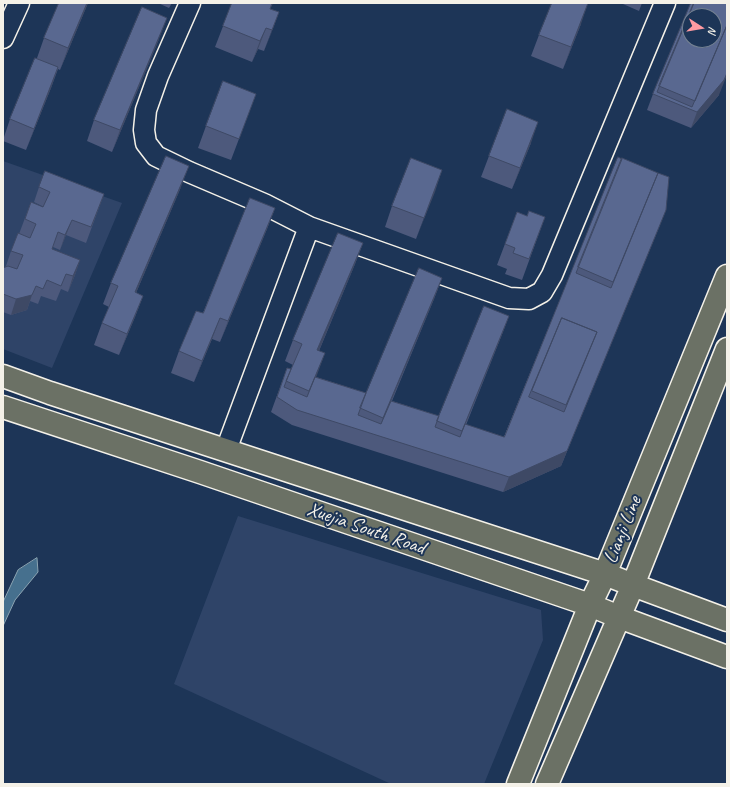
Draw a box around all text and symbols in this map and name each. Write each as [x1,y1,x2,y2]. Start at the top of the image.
north arrow [682,8,722,48]
text: N [705,25,720,35]
street label: Lianji Line [599,493,647,567]
street label: Xuejia South Road [304,498,428,560]

